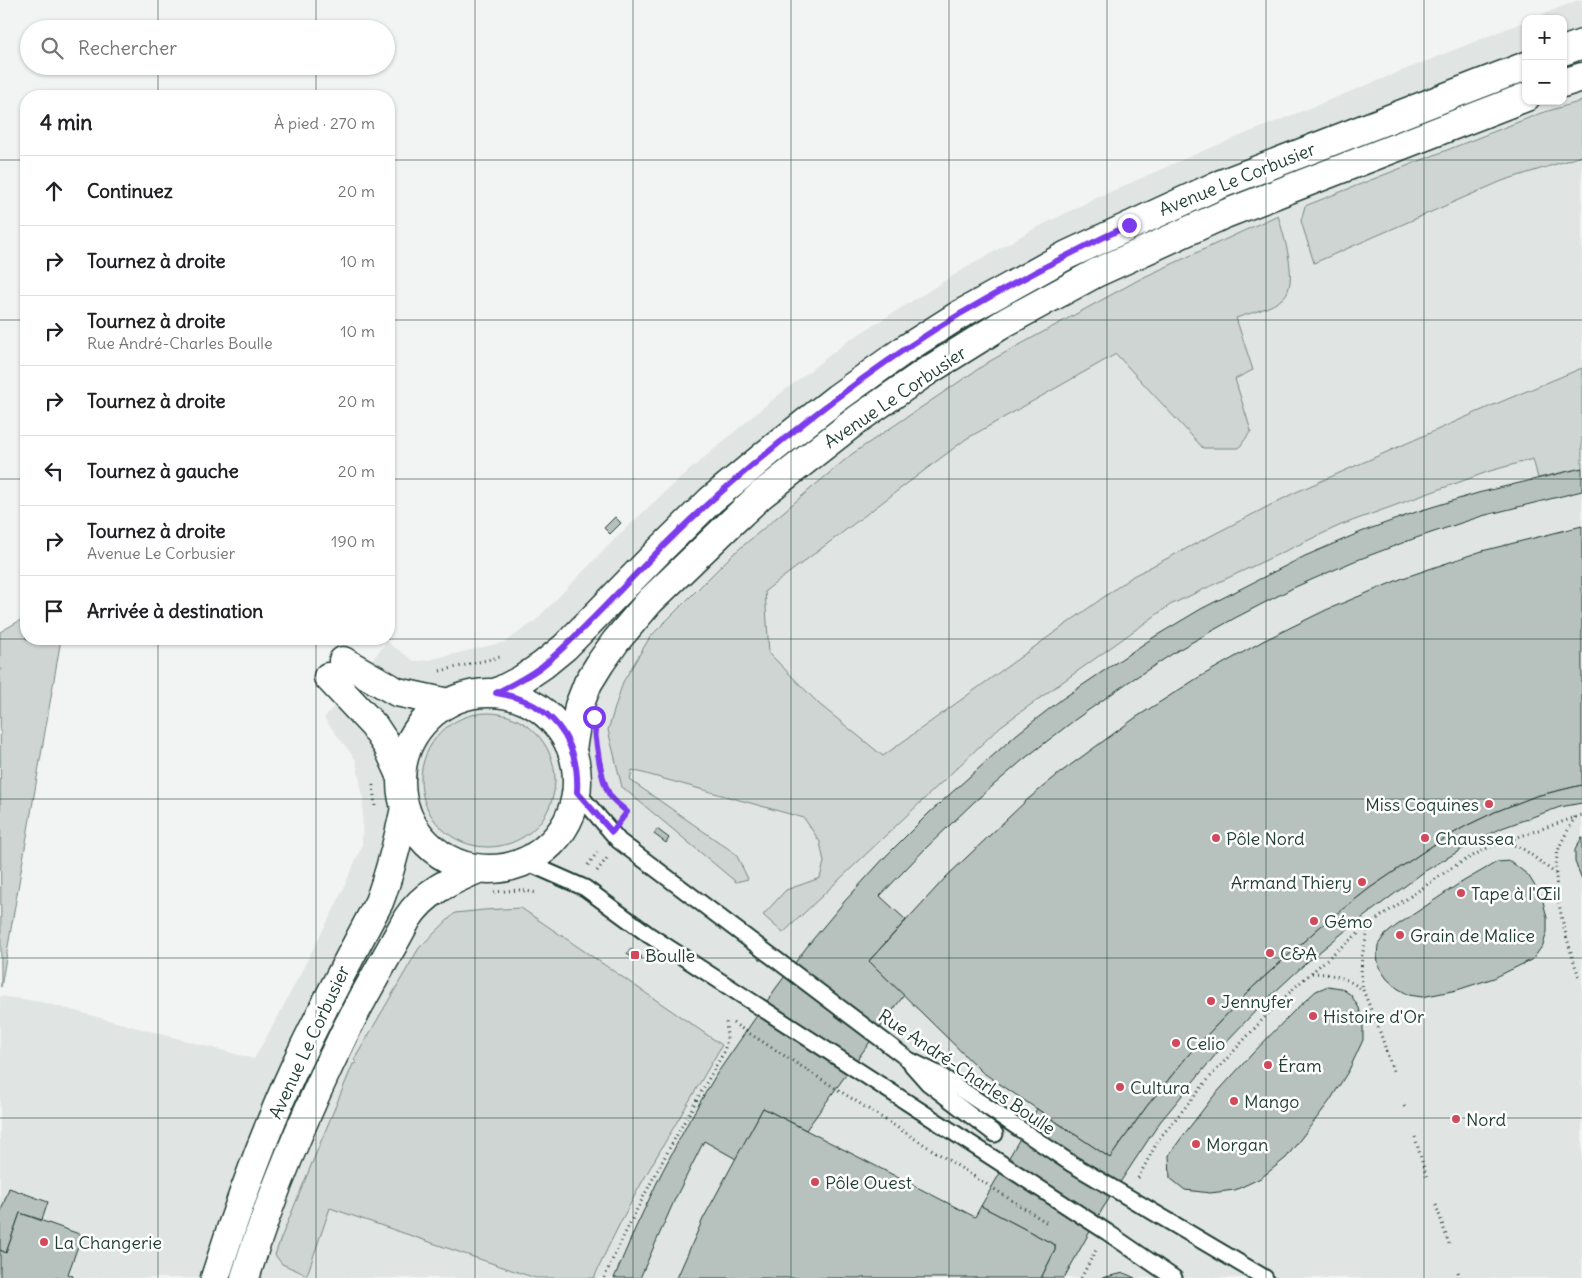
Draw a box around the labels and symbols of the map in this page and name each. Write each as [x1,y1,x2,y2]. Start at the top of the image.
street label: Avenue Le Corbusier [1155,137,1319,221]
route end [1118,214,1141,237]
street label: Avenue Le Corbusier [819,340,971,453]
route start [583,706,606,729]
place label: Miss Coquines [1365,793,1479,816]
marker: Miss Coquines [1483,798,1495,810]
place label: Pôle Nord [1226,827,1305,850]
place label: Chaussea [1435,827,1514,850]
marker: Pôle Nord [1210,832,1222,844]
marker: Chaussea [1419,832,1431,844]
place label: Armand Thiery [1231,871,1352,894]
marker: Armand Thiery [1356,876,1368,888]
place label: Tape à l'Œil [1471,882,1561,905]
marker: Tape à l'Œil [1455,887,1467,899]
place label: Gémo [1324,910,1373,933]
marker: Gémo [1308,915,1320,927]
place label: Grain de Malice [1410,924,1535,947]
marker: Grain de Malice [1394,929,1406,941]
place label: C&A [1280,942,1317,965]
place label: Boulle [645,944,695,967]
marker: C&A [1264,947,1276,959]
marker: Boulle [629,949,641,961]
street label: Avenue Le Corbusier [263,961,355,1122]
place label: Jennyfer [1221,990,1294,1013]
marker: Jennyfer [1205,995,1217,1007]
street label: Rue André-Charles Boulle [874,1004,1060,1140]
place label: Histoire d'Or [1323,1005,1425,1028]
marker: Histoire d'Or [1307,1010,1319,1022]
place label: Celio [1186,1032,1225,1055]
marker: Celio [1170,1037,1182,1049]
place label: Éram [1278,1054,1322,1077]
marker: Éram [1262,1059,1274,1071]
place label: Cultura [1130,1076,1190,1099]
marker: Cultura [1114,1081,1126,1093]
place label: Mango [1244,1090,1299,1113]
marker: Mango [1228,1095,1240,1107]
place label: Nord [1466,1108,1507,1131]
marker: Nord [1450,1113,1462,1125]
place label: Morgan [1206,1133,1268,1156]
marker: Morgan [1190,1138,1202,1150]
place label: Pôle Ouest [825,1171,912,1194]
marker: Pôle Ouest [809,1176,821,1188]
place label: La Changerie [54,1231,162,1254]
marker: La Changerie [38,1236,50,1248]

